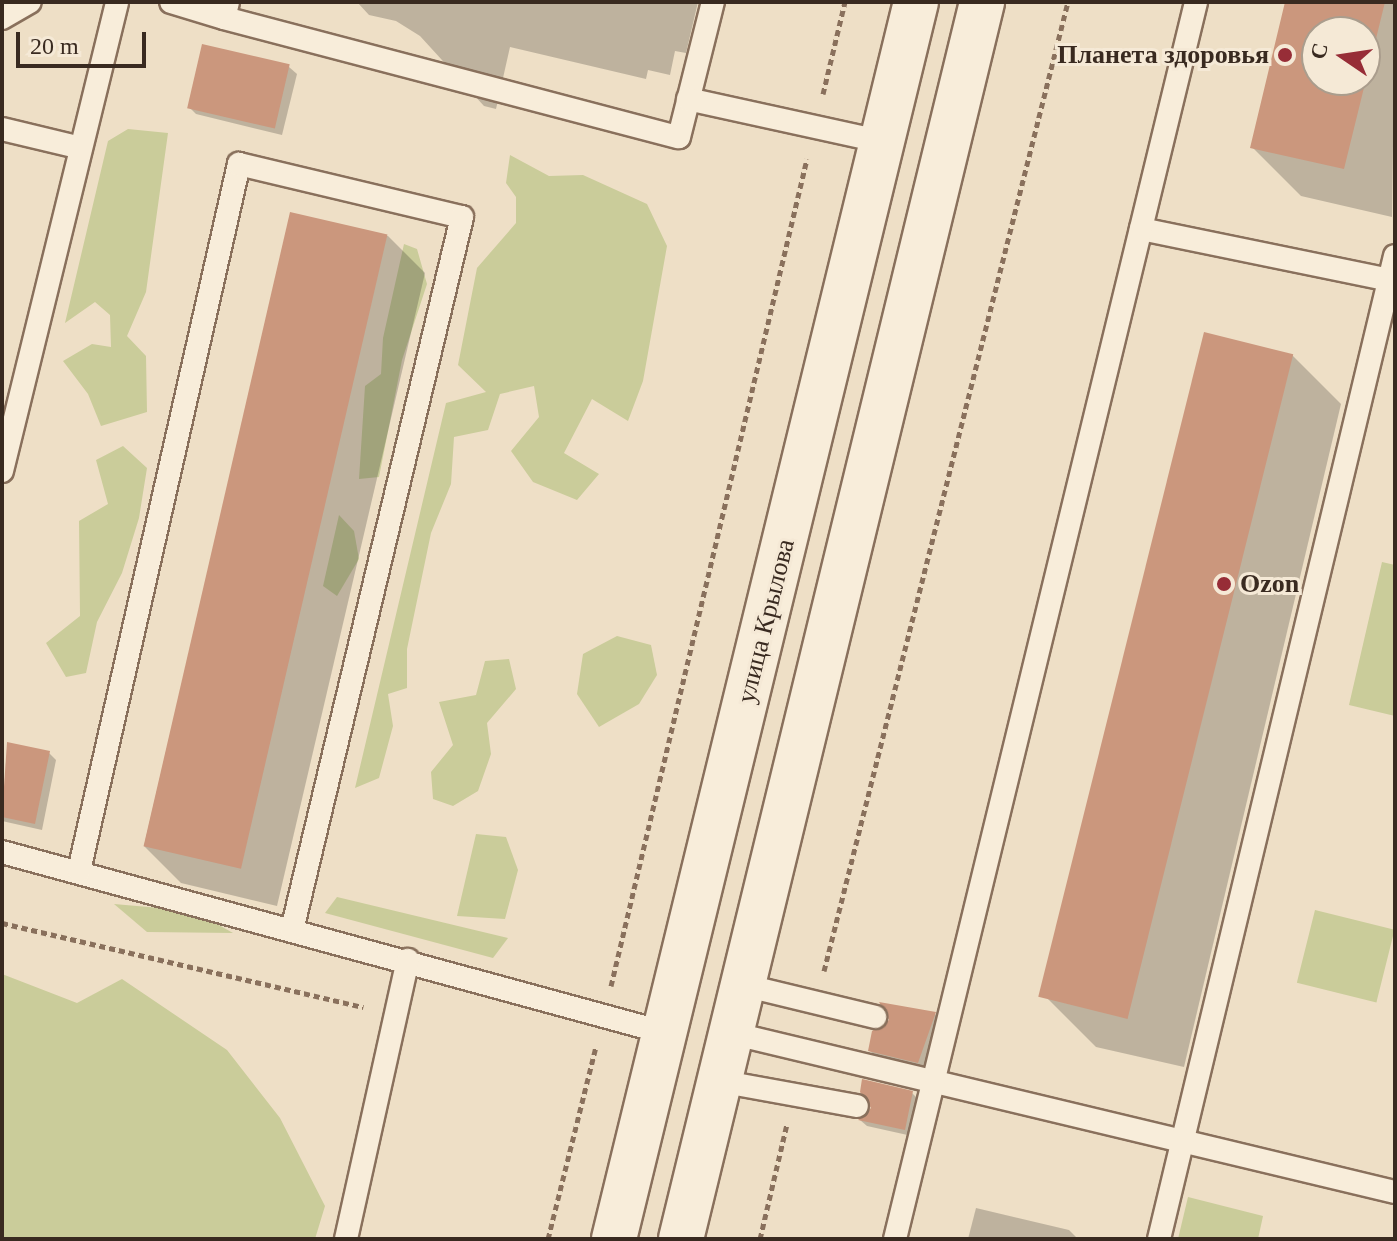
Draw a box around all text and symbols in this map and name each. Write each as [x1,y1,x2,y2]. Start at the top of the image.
scale bar [20,16,150,66]
north arrow [1301,16,1381,96]
text: 20 m [30,33,79,59]
place label: Планета здоровья [1057,39,1269,71]
text: С [1305,40,1333,61]
marker: Планета здоровья [1276,46,1294,64]
street label: улица Крылова [731,536,801,706]
place label: Ozon [1240,568,1299,600]
marker: Ozon [1215,575,1233,593]

